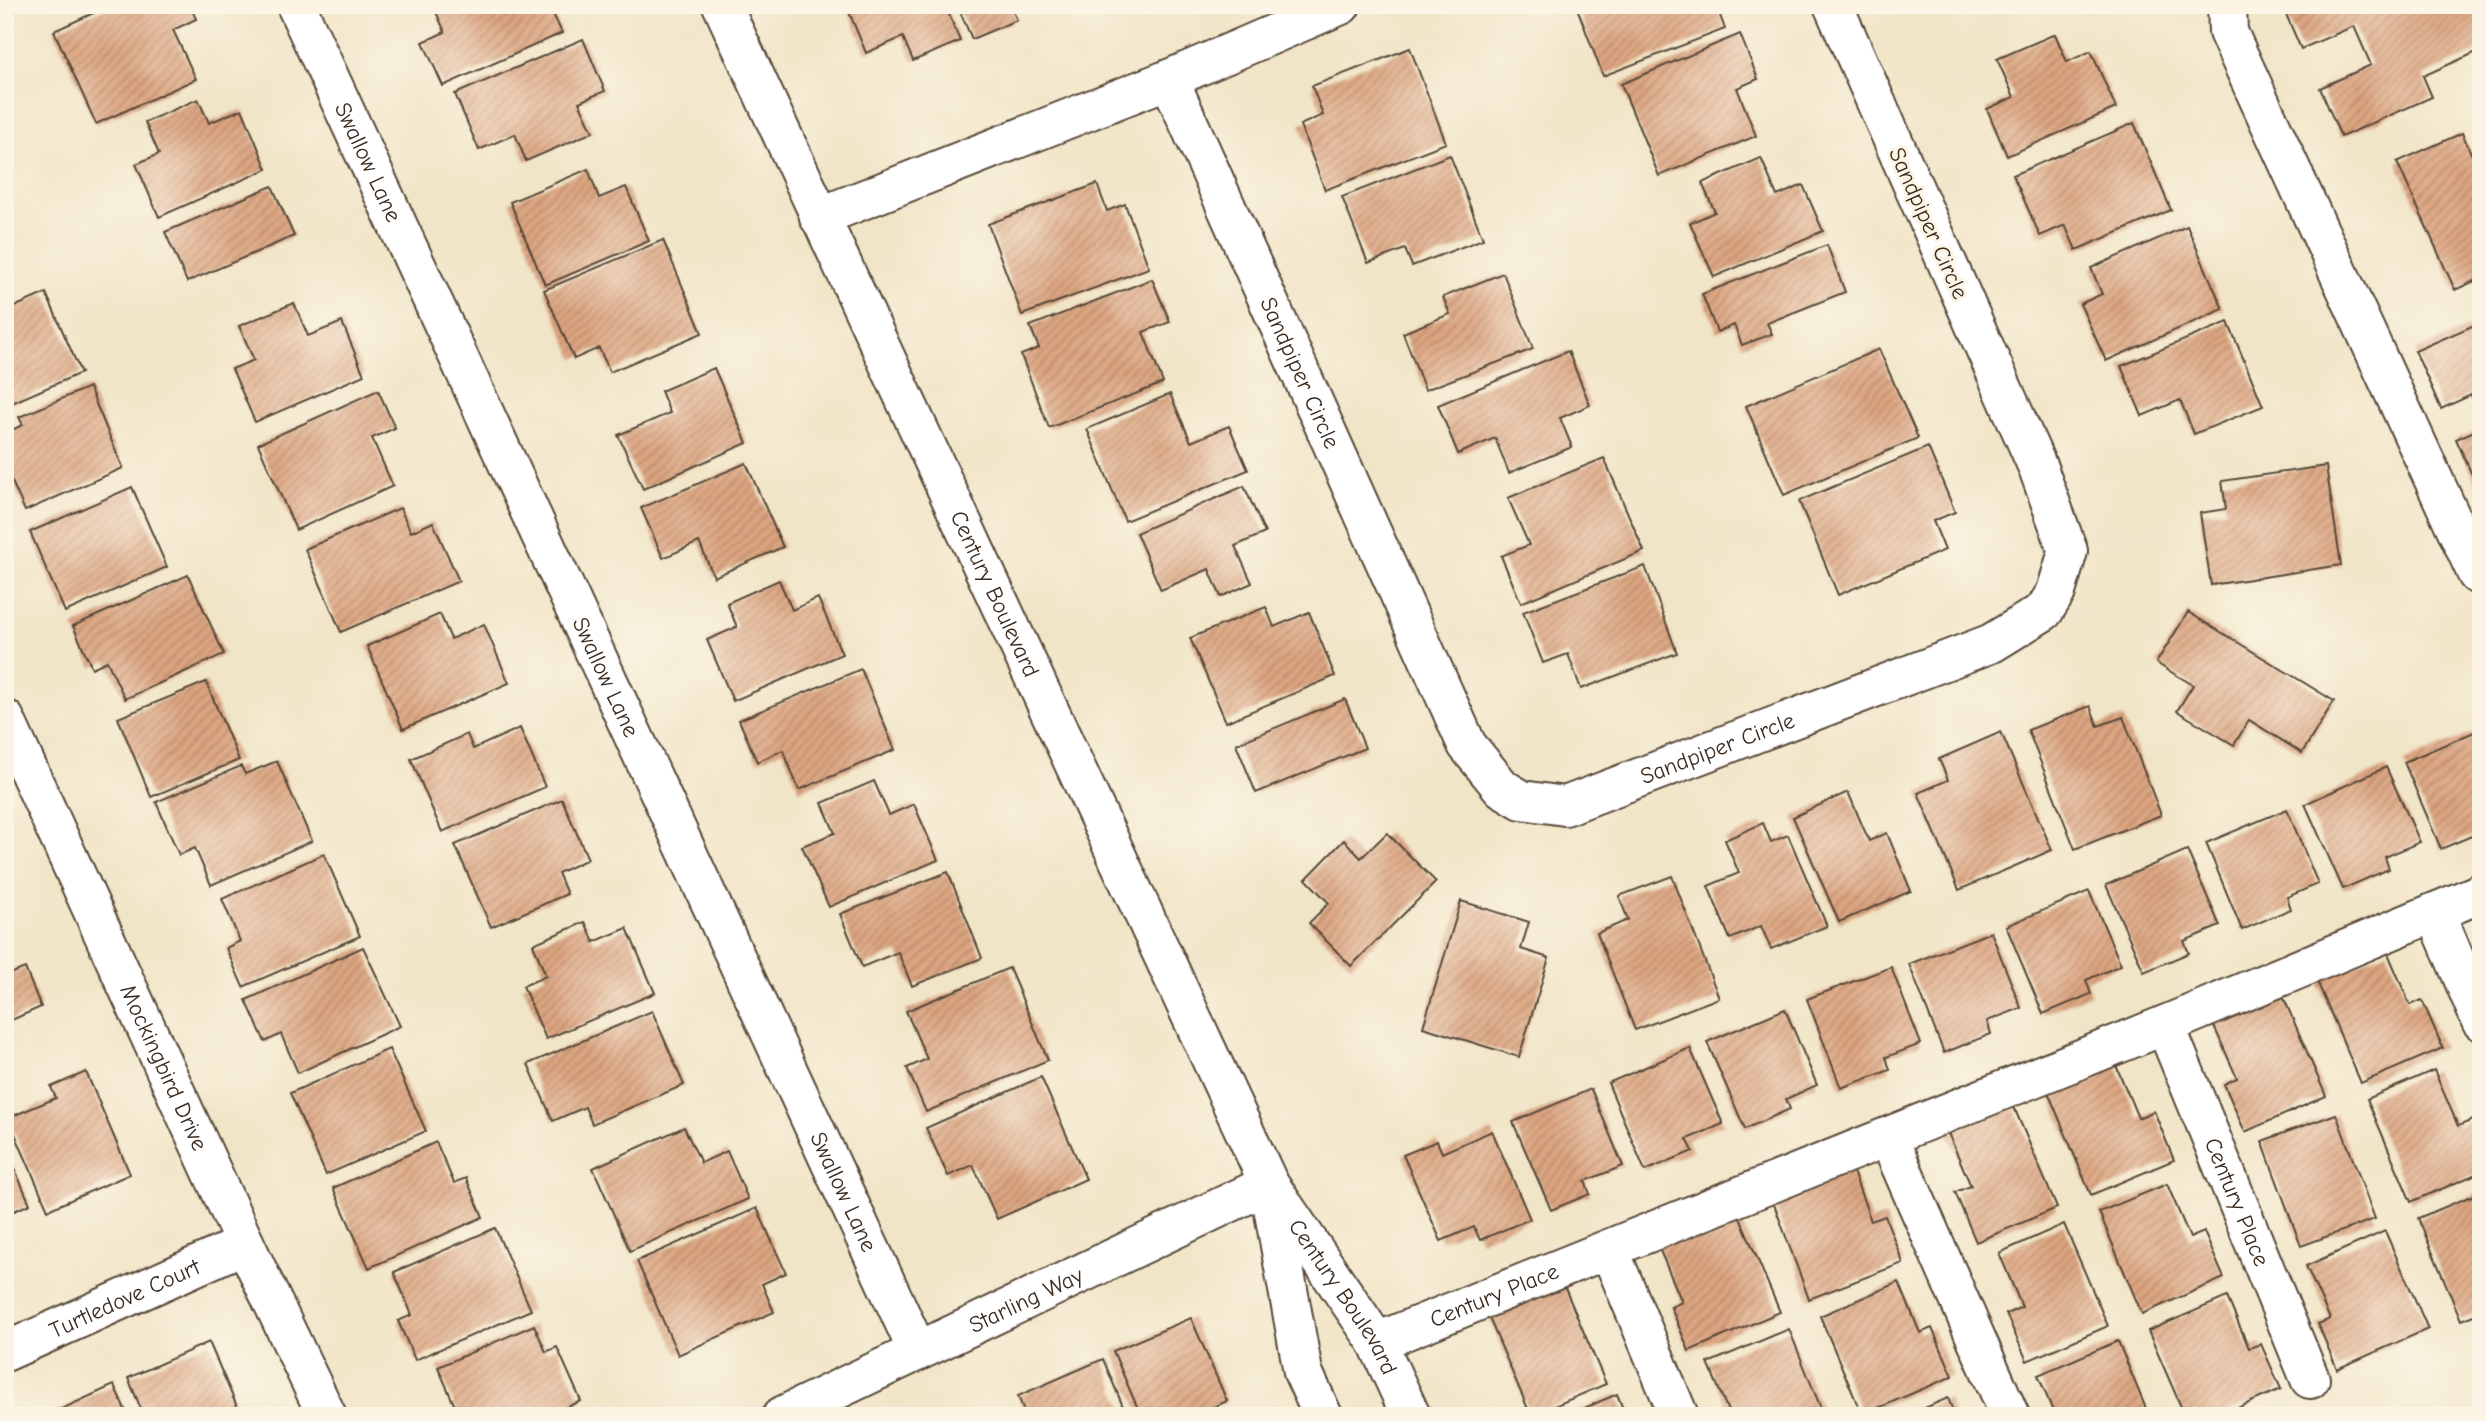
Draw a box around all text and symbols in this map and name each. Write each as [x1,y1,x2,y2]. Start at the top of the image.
street label: Swallow Lane [329,98,407,226]
street label: Sandpiper Circle [1883,143,1974,303]
street label: Sandpiper Circle [1254,293,1346,453]
street label: Century Boulevard [944,506,1045,681]
street label: Swallow Lane [567,613,645,741]
street label: Sandpiper Circle [1636,707,1798,790]
street label: Mockingbird Drive [114,980,213,1155]
street label: Swallow Lane [804,1128,883,1256]
street label: Century Place [2199,1134,2275,1270]
street label: Century Boulevard [1283,1214,1403,1379]
street label: Turtledove Court [45,1252,206,1344]
street label: Century Place [1426,1257,1562,1333]
street label: Starling Way [965,1261,1088,1339]

